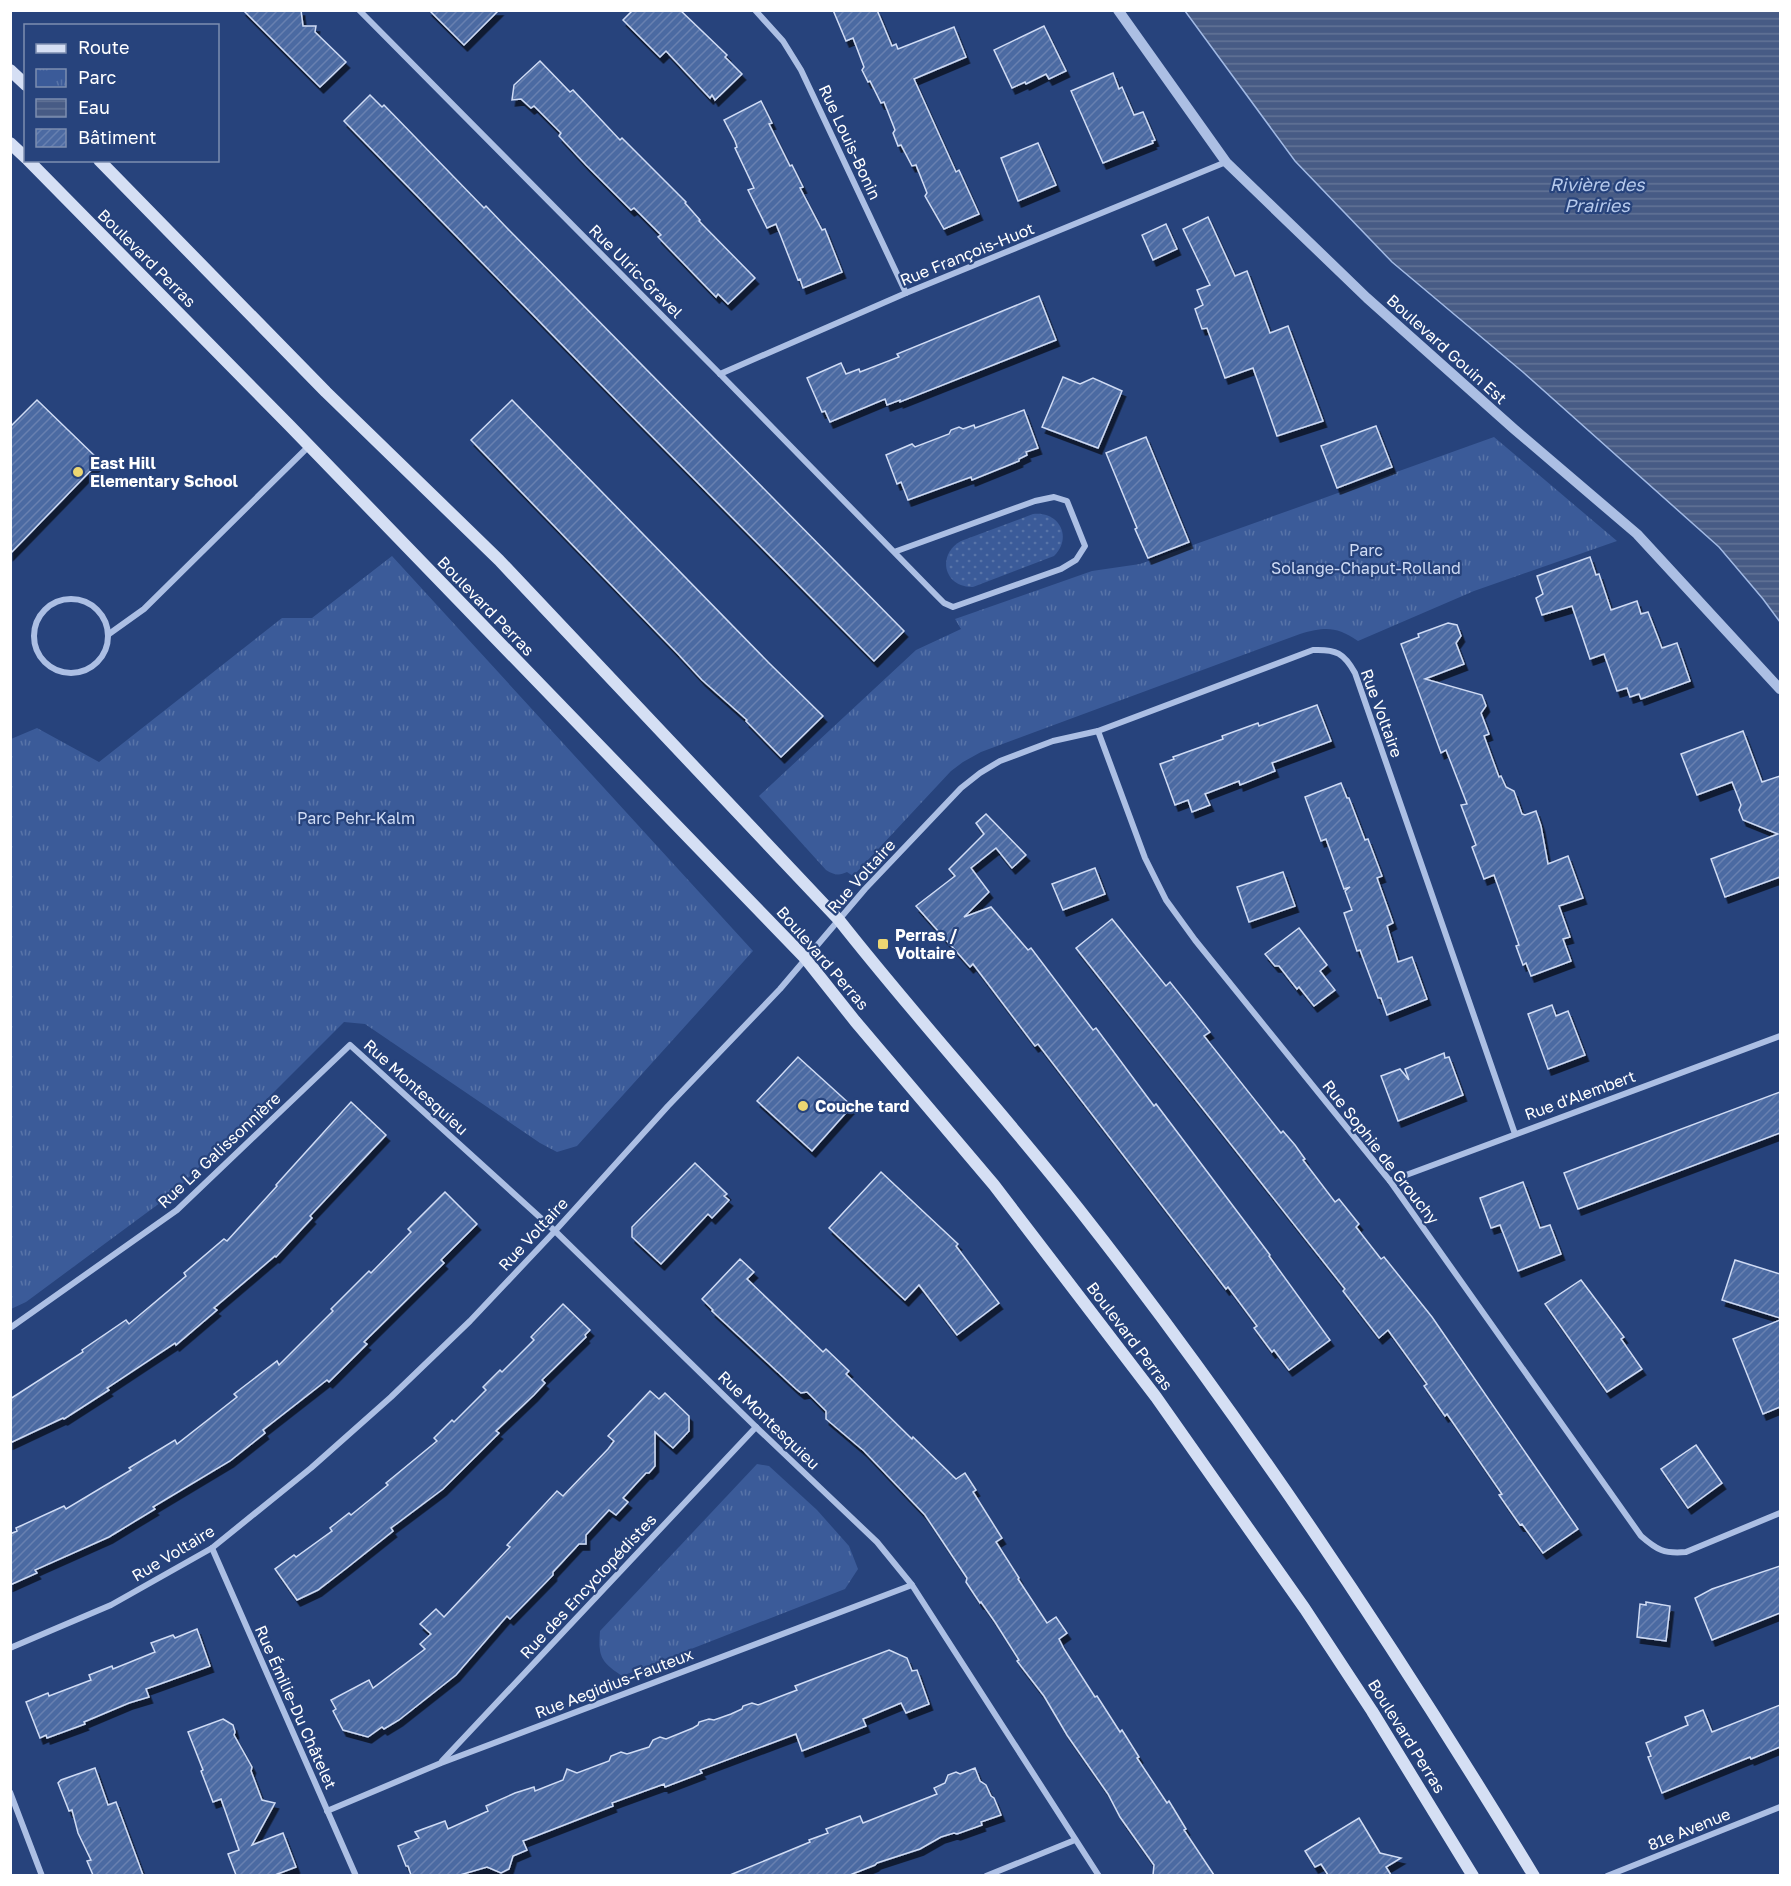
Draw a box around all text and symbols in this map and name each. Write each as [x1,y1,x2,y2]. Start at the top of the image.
legend [24,24,219,162]
text: Route [78,36,129,58]
text: Parc [78,66,117,88]
street label: Rue Louis-Bonin [815,81,885,203]
text: Eau [78,96,110,118]
text: Bâtiment [78,126,157,148]
water label: Rivière des Prairies [1549,173,1646,216]
street label: Boulevard Perras [94,205,200,311]
street label: Rue François-Huot [897,218,1037,290]
street label: Rue Ulric-Gravel [585,220,687,322]
street label: Boulevard Gouin Est [1383,290,1511,408]
place label: East Hill Elementary School [90,453,239,491]
marker: East Hill Elementary School [71,465,85,479]
park label: Parc Solange-Chaput-Rolland [1271,540,1461,578]
street label: Boulevard Perras [433,552,539,660]
street label: Rue Voltaire [1357,666,1407,760]
park label: Parc Pehr-Kalm [297,808,415,828]
street label: Rue Voltaire [823,835,899,917]
street label: Boulevard Perras [773,902,873,1014]
place label: Perras / Voltaire [895,925,958,963]
marker: Perras / Voltaire [876,937,890,951]
street label: Rue Montesquieu [360,1035,472,1139]
street label: Rue d'Alembert [1522,1066,1638,1124]
street label: Rue Sophie de Grouchy [1318,1076,1444,1228]
street label: Rue La Galissonnière [153,1088,285,1212]
place label: Couche tard [815,1096,909,1116]
marker: Couche tard [796,1099,810,1113]
street label: Rue Voltaire [494,1193,572,1275]
street label: Boulevard Perras [1083,1278,1177,1394]
street label: Rue Montesquieu [714,1366,824,1474]
street label: Rue des Encyclopédistes [516,1509,660,1663]
street label: Rue Voltaire [128,1521,218,1585]
street label: Rue Émilie-Du Châtelet [251,1622,341,1792]
street label: Rue Aegidius-Fauteux [532,1644,696,1722]
street label: Boulevard Perras [1364,1675,1450,1797]
street label: 81e Avenue [1645,1803,1733,1855]

